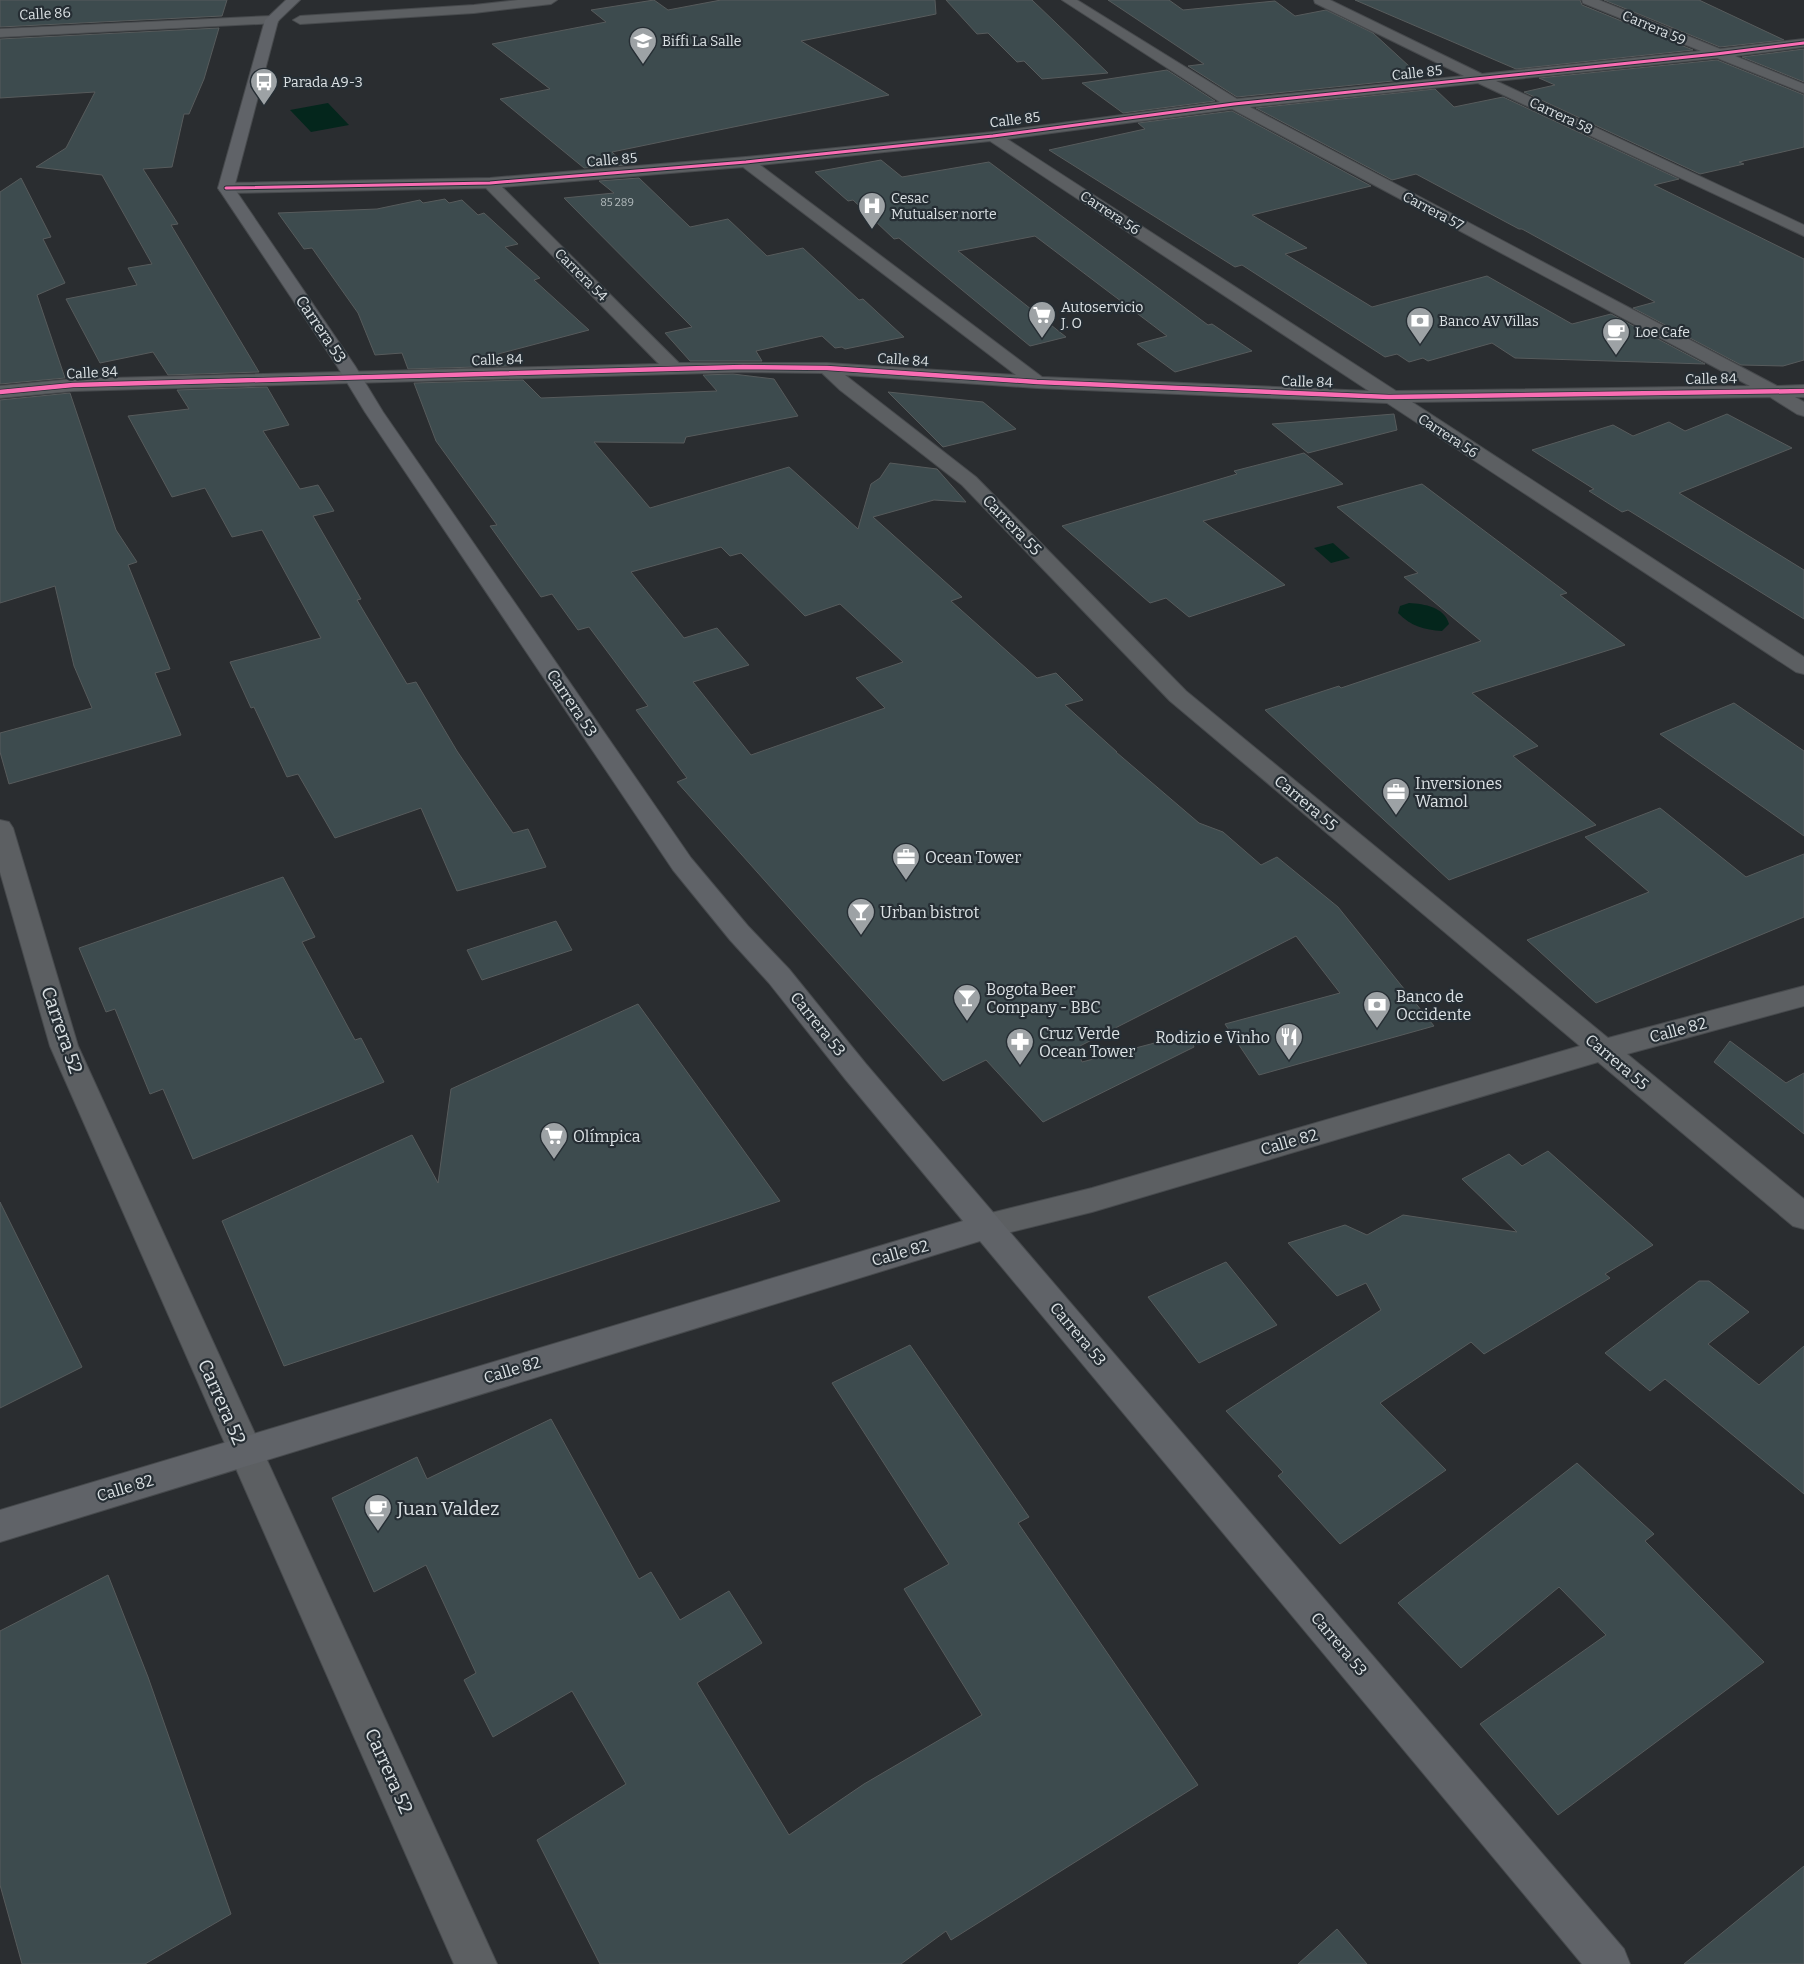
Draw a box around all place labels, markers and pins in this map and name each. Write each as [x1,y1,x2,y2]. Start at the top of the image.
school or university icon: Biffi La Salle [628,26,658,65]
place label: Biffi La Salle [662,33,741,50]
bus stop icon: Parada A9-3 [249,67,279,106]
place label: Parada A9-3 [283,74,363,91]
place label: Cesac Mutualser norte [891,190,997,223]
hospital icon: Cesac Mutualser norte [857,191,887,230]
place label: Autoservicio J. O [1060,299,1143,332]
supermarket icon: Autoservicio J. O [1027,300,1057,339]
bank icon: Banco AV Villas [1405,306,1435,345]
place label: Banco AV Villas [1439,313,1539,330]
cafe icon: Loe Cafe [1601,317,1631,356]
place label: Loe Cafe [1635,324,1690,341]
place label: Inversiones Wamol [1415,774,1502,811]
office icon: Inversiones Wamol [1381,777,1411,816]
office icon: Ocean Tower [891,842,921,881]
place label: Ocean Tower [925,848,1021,867]
bar icon: Urban bistrot [846,897,876,936]
place label: Urban bistrot [880,903,979,922]
place label: Bogota Beer Company - BBC [986,980,1101,1017]
bar icon: Bogota Beer Company - BBC [952,983,982,1022]
place label: Banco de Occidente [1396,987,1471,1024]
bank icon: Banco de Occidente [1362,990,1392,1029]
restaurant icon: Rodizio e Vinho [1274,1022,1304,1061]
place label: Cruz Verde Ocean Tower [1039,1024,1135,1061]
pharmacy icon: Cruz Verde Ocean Tower [1005,1027,1035,1066]
place label: Rodizio e Vinho [1155,1028,1270,1047]
supermarket icon: Olímpica [539,1121,569,1160]
place label: Olímpica [573,1127,641,1146]
cafe icon: Juan Valdez [363,1493,393,1532]
place label: Juan Valdez [396,1497,499,1520]

